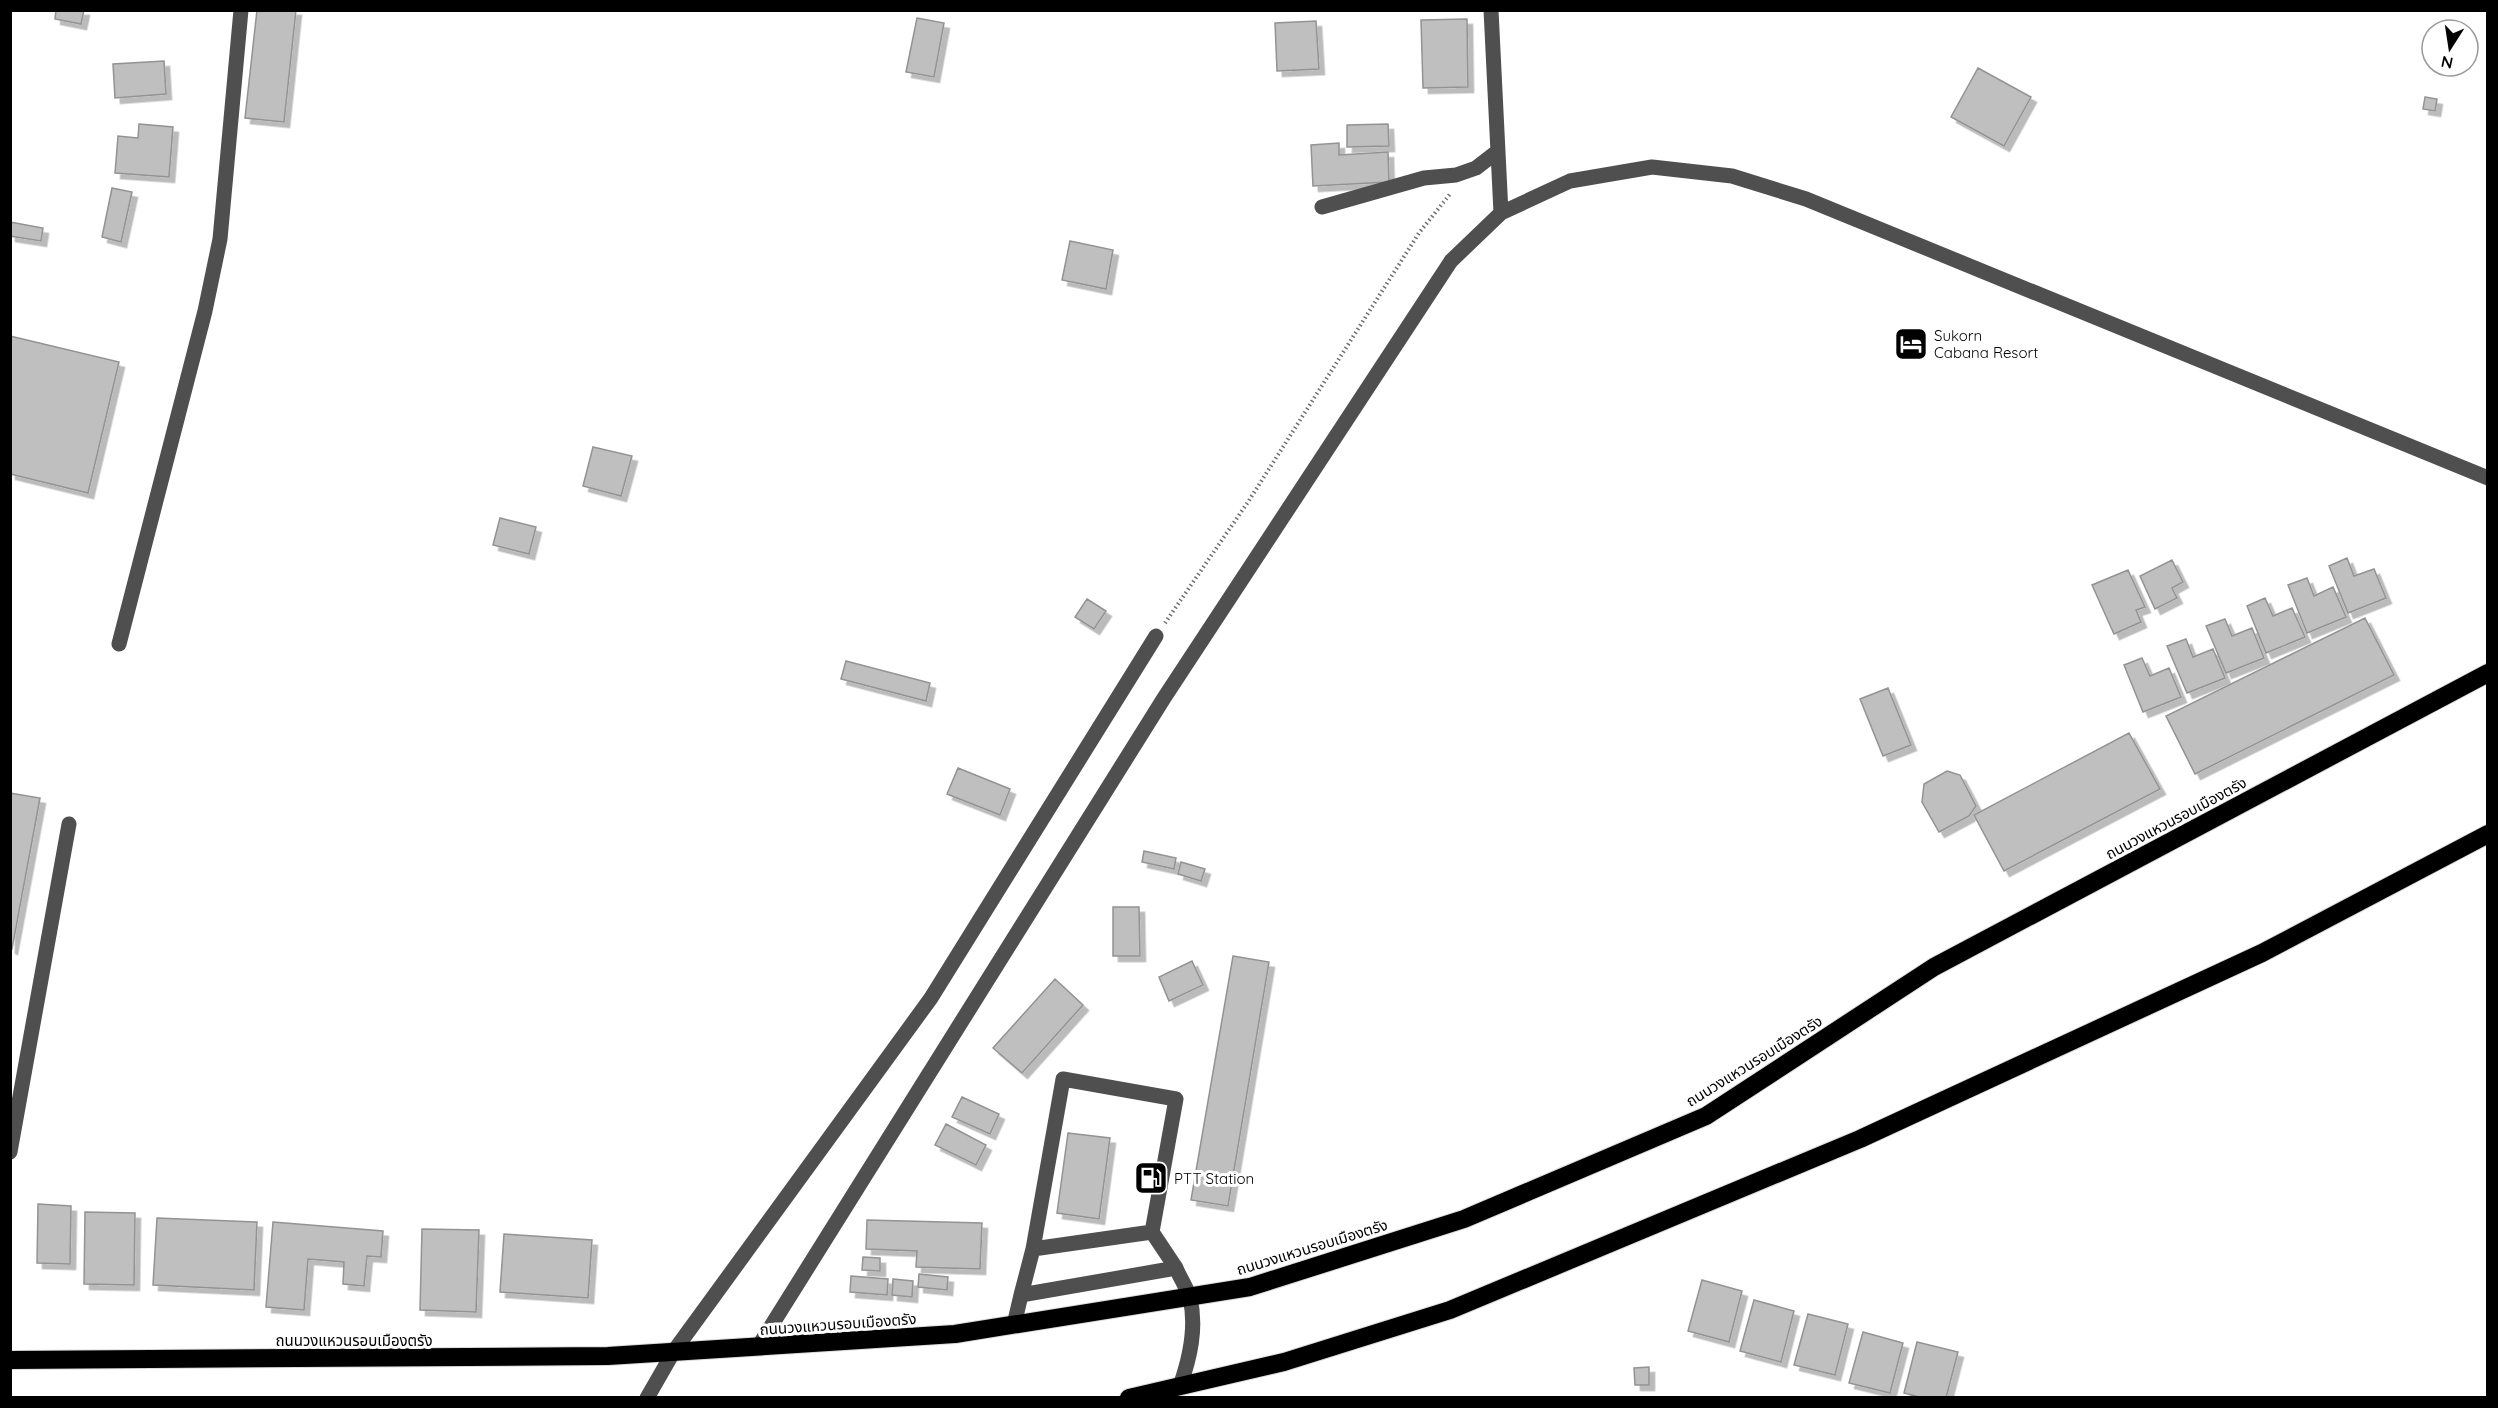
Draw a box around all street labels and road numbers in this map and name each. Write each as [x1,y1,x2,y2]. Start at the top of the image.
street label: ถนนวงแหวนรอบเมืองตรัง [2102,773,2250,863]
street label: ถนนวงแหวนรอบเมืองตรัง [1682,1011,1826,1111]
street label: ถนนวงแหวนรอบเมืองตรัง [1234,1215,1390,1279]
street label: ถนนวงแหวนรอบเมืองตรัง [759,1309,917,1339]
street label: ถนนวงแหวนรอบเมืองตรัง [276,1331,432,1350]

